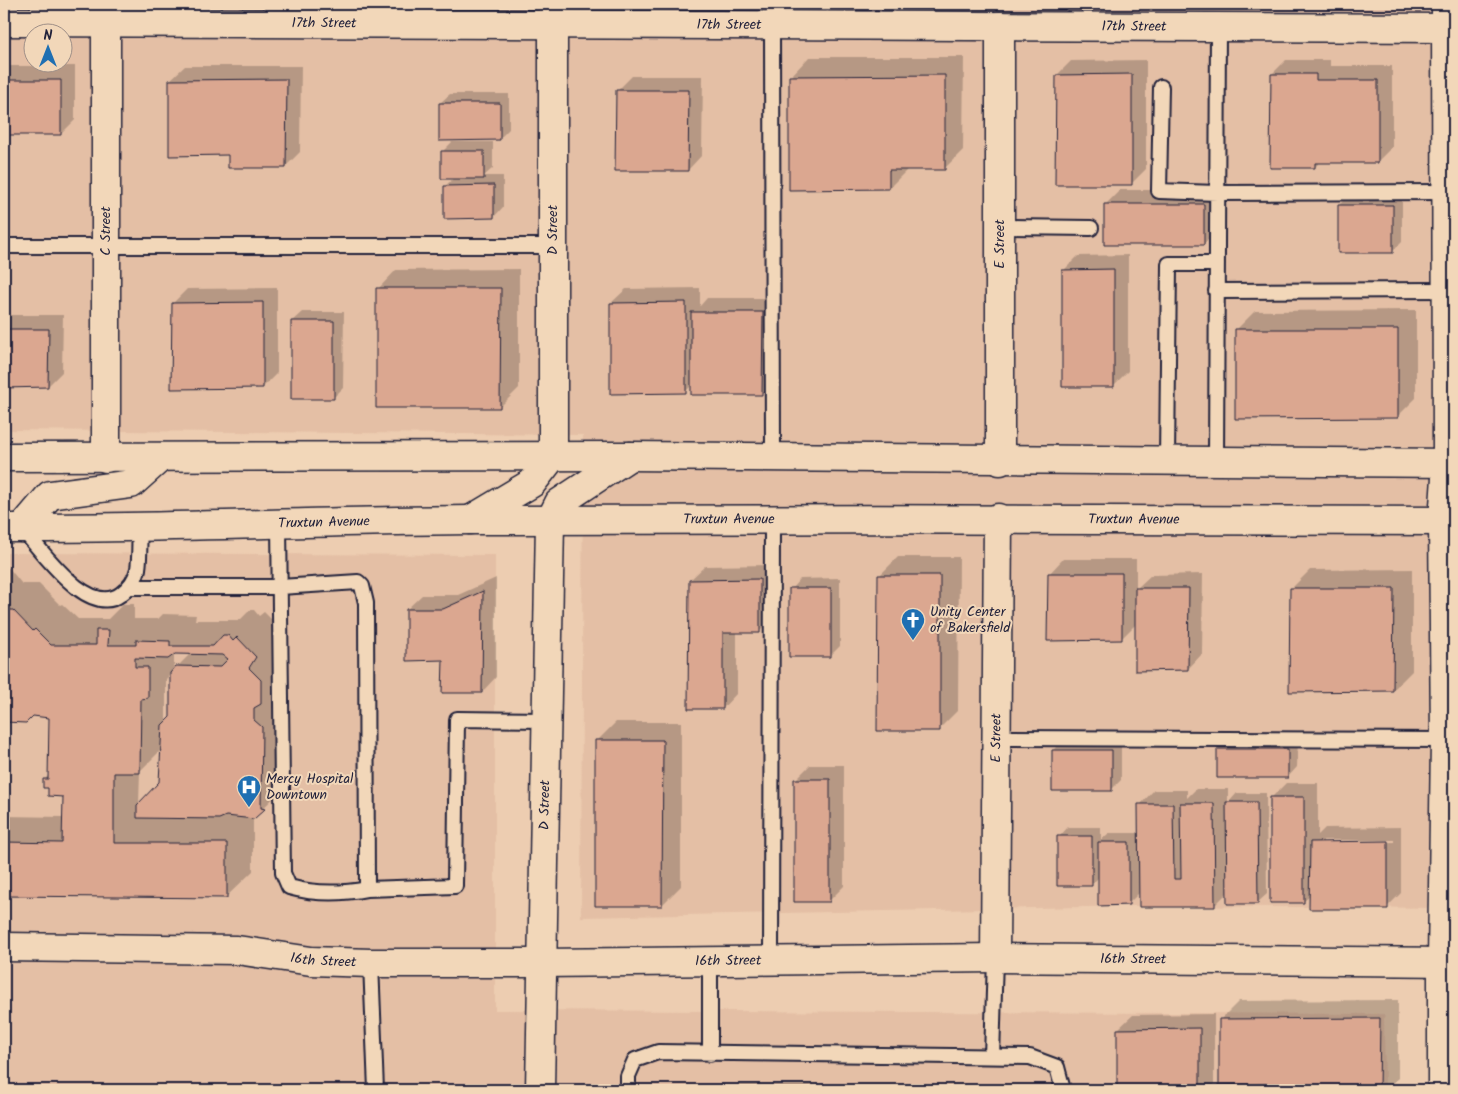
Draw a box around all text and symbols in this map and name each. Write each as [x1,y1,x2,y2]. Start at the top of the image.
street label: 17th Street [291,12,357,34]
street label: 17th Street [696,14,762,36]
street label: 17th Street [1101,16,1167,38]
north arrow [22,22,72,72]
text: N [44,25,53,47]
street label: D Street [542,204,564,255]
street label: C Street [95,206,117,256]
street label: E Street [989,219,1011,269]
street label: Truxtun Avenue [683,508,775,531]
street label: Truxtun Avenue [1088,509,1180,531]
street label: Truxtun Avenue [278,510,371,535]
place label: Unity Center of Bakersfield [930,601,1011,639]
church icon: Unity Center of Bakersfield [900,607,926,641]
street label: E Street [985,713,1008,763]
place label: Mercy Hospital Downtown [266,768,354,806]
hospital icon: Mercy Hospital Downtown [236,774,262,808]
street label: D Street [534,779,556,830]
street label: 16th Street [289,947,357,974]
street label: 16th Street [1100,948,1167,970]
street label: 16th Street [695,950,762,972]

